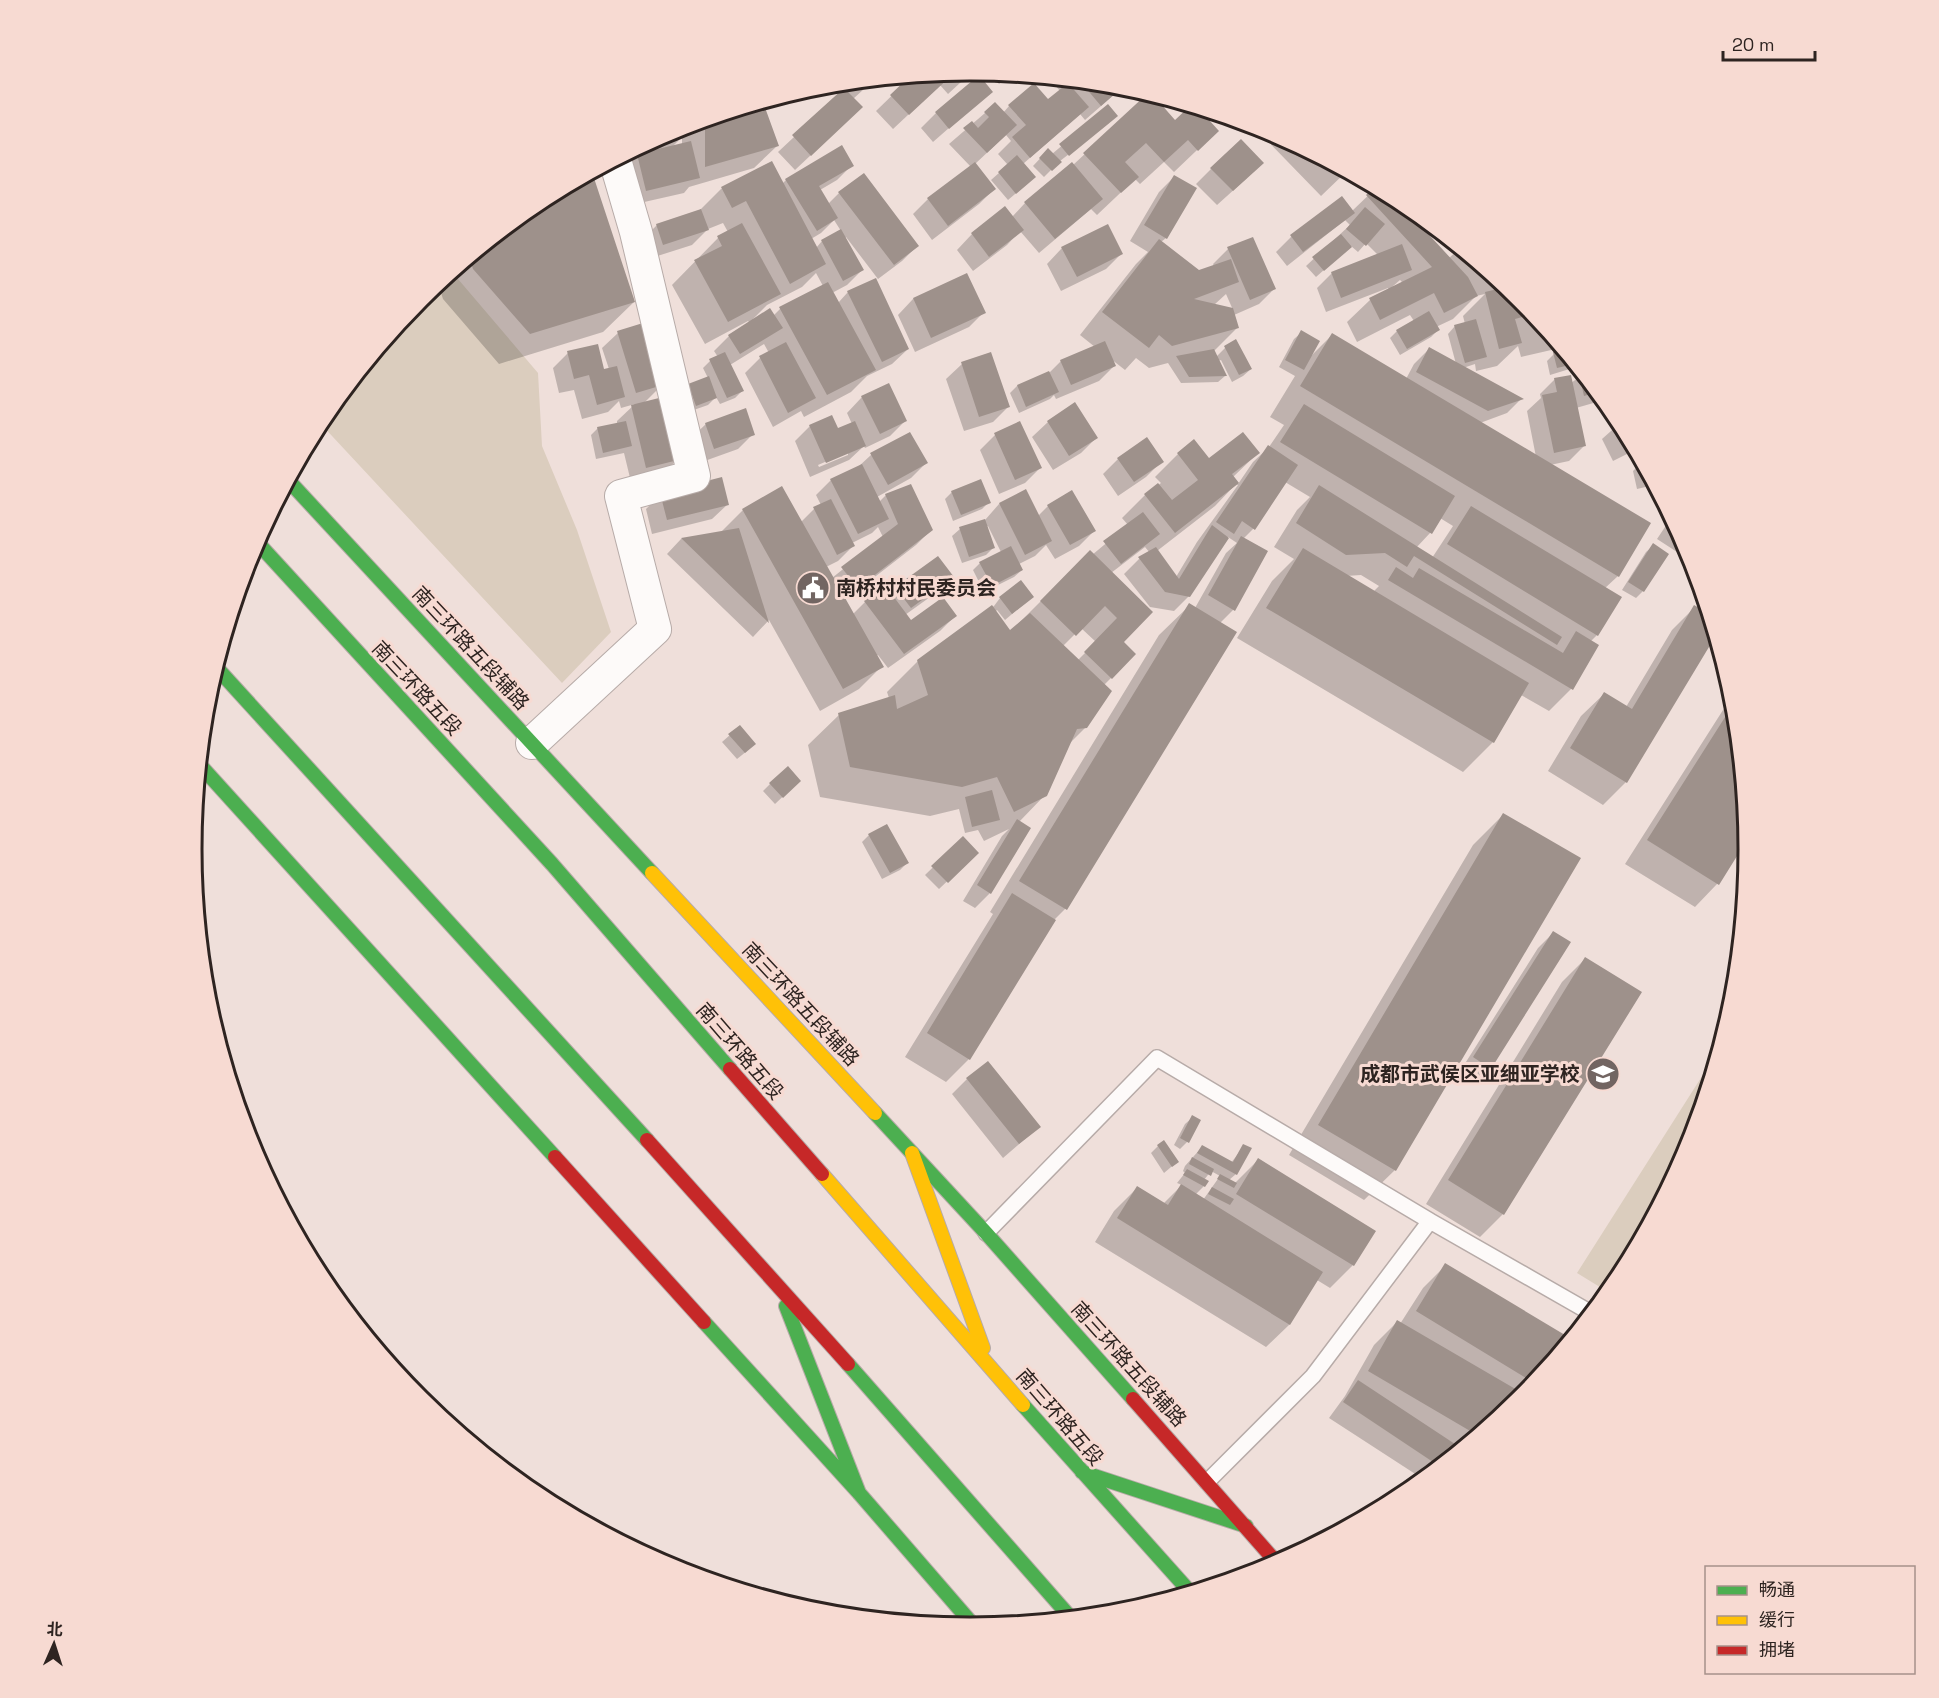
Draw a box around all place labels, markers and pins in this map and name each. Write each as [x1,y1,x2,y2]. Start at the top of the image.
public building icon: 南桥村村民委员会 [795,570,831,606]
place label: 南桥村村民委员会 [836,575,996,601]
school or university icon: 成都市武侯区亚细亚学校 [1585,1056,1621,1092]
place label: 成都市武侯区亚细亚学校 [1360,1061,1580,1087]

